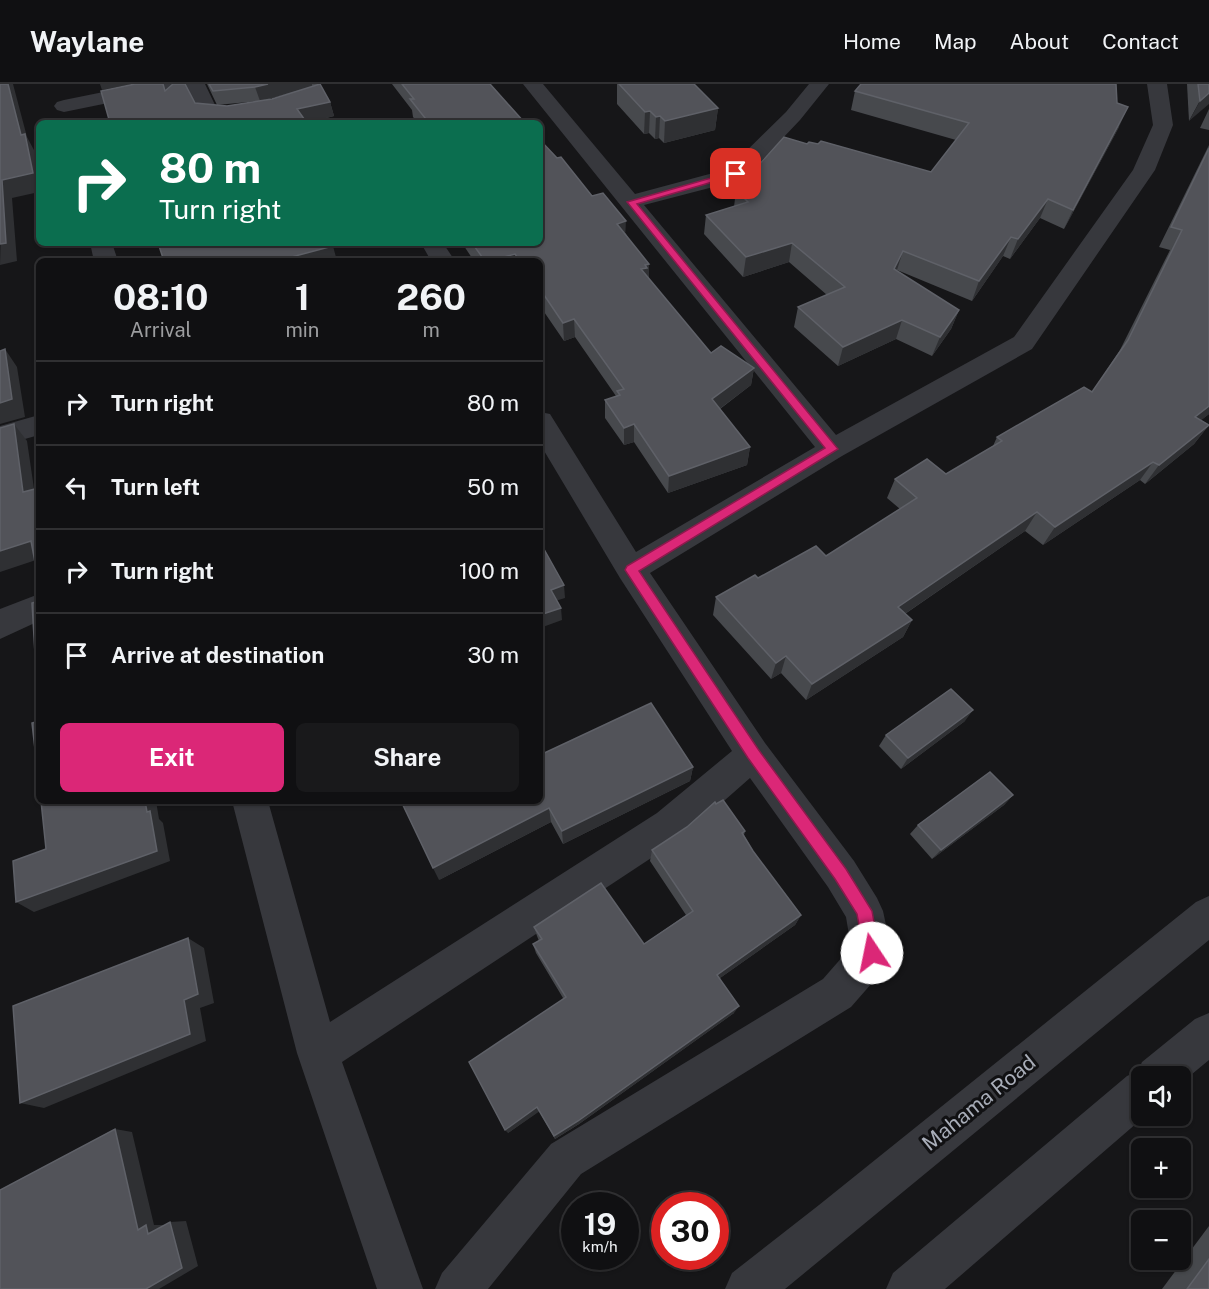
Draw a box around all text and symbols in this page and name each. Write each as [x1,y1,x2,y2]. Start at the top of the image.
text: Waylane [30,25,144,58]
text: Home [843,29,901,54]
text: Map [934,29,977,54]
text: About [1010,29,1069,54]
text: Contact [1102,29,1179,54]
text: 80 m [159,143,261,192]
icon: right [60,144,138,222]
pin [710,148,761,199]
icon: arrive [719,157,752,190]
text: Turn right [159,193,282,225]
text: 08:10 [113,276,209,318]
text: 1 [295,276,310,318]
text: 260 [396,276,466,318]
text: Arrival [130,318,192,342]
text: min [285,318,319,342]
text: m [423,318,440,342]
icon: right [60,387,93,420]
text: Turn right [111,390,214,416]
text: 80 m [467,390,519,416]
icon: left [60,471,93,504]
text: Turn left [111,474,200,500]
text: 50 m [467,474,519,500]
icon: right [60,555,93,588]
text: Turn right [111,558,214,584]
text: 100 m [459,558,519,584]
icon: arrive [60,639,93,672]
text: Arrive at destination [111,642,324,668]
text: 30 m [467,642,519,668]
button: Exit [60,723,284,792]
button: Share [296,723,519,792]
position arrow [840,921,904,985]
street label: Mahama Road [917,1049,1040,1156]
map controls [1131,1066,1191,1270]
button: sound [1131,1066,1191,1126]
button: + [1131,1138,1191,1198]
speed limit sign: 30 [651,1192,729,1270]
text: 19 [584,1206,616,1242]
button: − [1131,1210,1191,1270]
text: km/h [582,1238,618,1255]

